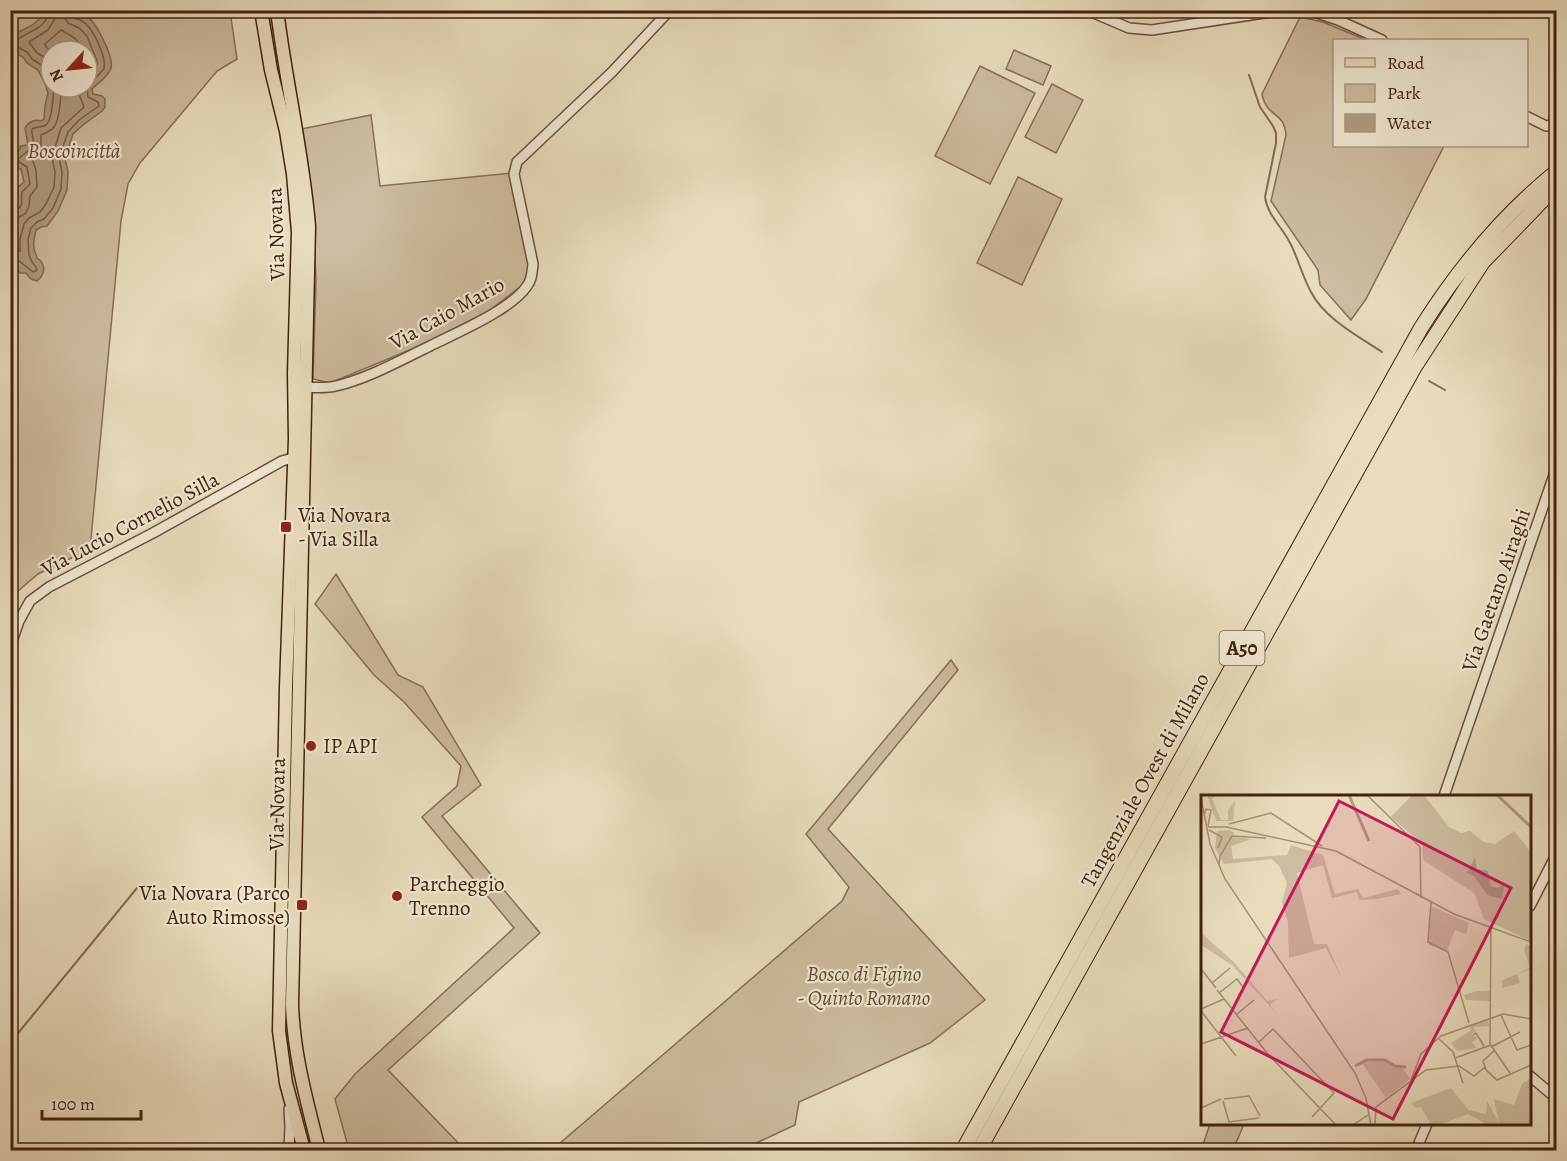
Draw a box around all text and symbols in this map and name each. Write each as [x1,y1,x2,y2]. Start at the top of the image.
north arrow [39,39,99,99]
legend [1333,39,1528,147]
text: Road [1387,51,1425,75]
text: N [44,65,69,86]
text: Park [1387,81,1421,105]
text: Water [1386,111,1432,135]
park label: Boscoincittà [27,137,121,165]
street label: Via Novara [260,187,292,282]
street label: Via Caio Mario [384,270,509,357]
street label: Via Lucio Cornelio Silla [35,465,224,583]
place label: Via Novara - Via Silla [297,501,391,553]
street label: Via Gaetano Airaghi [1455,505,1537,676]
marker: Via Novara - Via Silla [279,520,293,534]
road number: A50 [1220,631,1264,665]
street label: Tangenziale Ovest di Milano [1074,668,1216,892]
place label: IP API [323,732,378,760]
marker: IP API [304,739,318,753]
street label: Via Novara [262,757,292,852]
inset map [1201,795,1531,1125]
place label: Parcheggio Trenno [409,870,505,922]
place label: Via Novara (Parco Auto Rimosse) [138,879,290,931]
marker: Parcheggio Trenno [390,889,404,903]
marker: Via Novara (Parco Auto Rimosse) [295,898,309,912]
park label: Bosco di Figino - Quinto Romano [798,960,930,1012]
scale bar [42,1083,141,1121]
text: 100 m [51,1092,95,1116]

